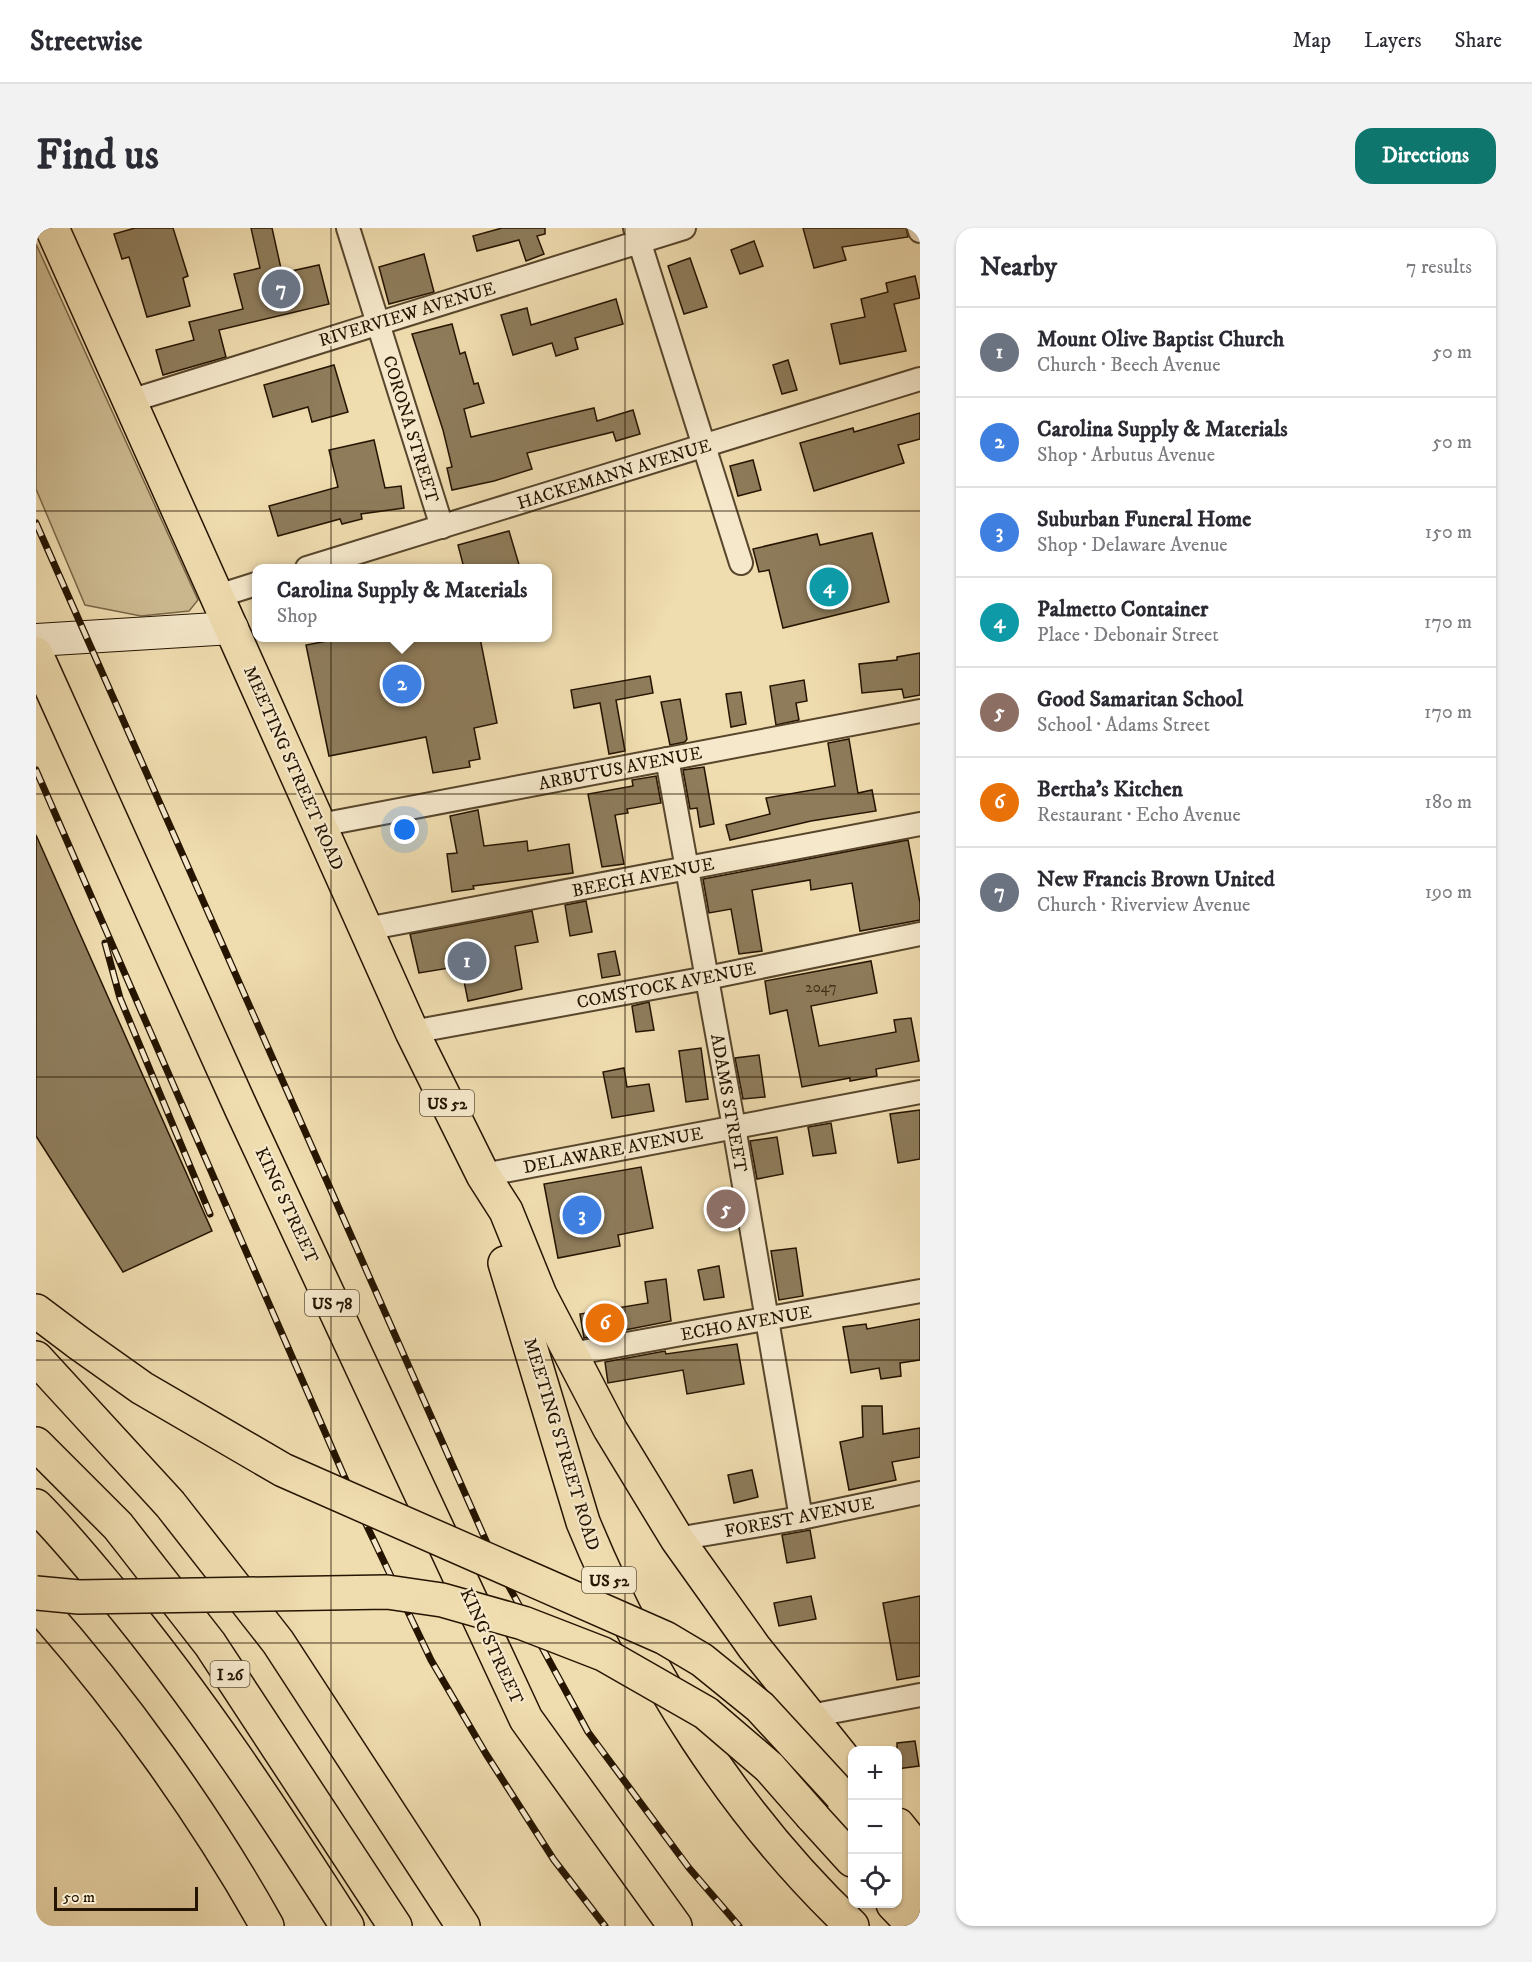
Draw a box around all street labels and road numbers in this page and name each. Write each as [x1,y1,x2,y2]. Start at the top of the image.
street label: RIVERVIEW AVENUE [316,278,499,352]
street label: CORONA STREET [377,353,443,506]
street label: HACKEMANN AVENUE [515,435,714,515]
street label: MEETING STREET ROAD [238,663,348,874]
street label: ARBUTUS AVENUE [537,742,704,796]
street label: BEECH AVENUE [570,853,716,903]
street label: COMSTOCK AVENUE [575,958,758,1014]
street label: ADAMS STREET [705,1032,751,1174]
road number: US 52 [420,1090,474,1116]
street label: DELAWARE AVENUE [521,1123,705,1179]
street label: KING STREET [250,1144,323,1267]
road number: US 78 [305,1290,359,1316]
street label: ECHO AVENUE [679,1302,814,1346]
street label: MEETING STREET ROAD [518,1335,604,1553]
street label: FOREST AVENUE [723,1493,876,1543]
road number: US 52 [582,1567,636,1593]
street label: KING STREET [455,1585,528,1708]
road number: I 26 [210,1661,250,1687]

